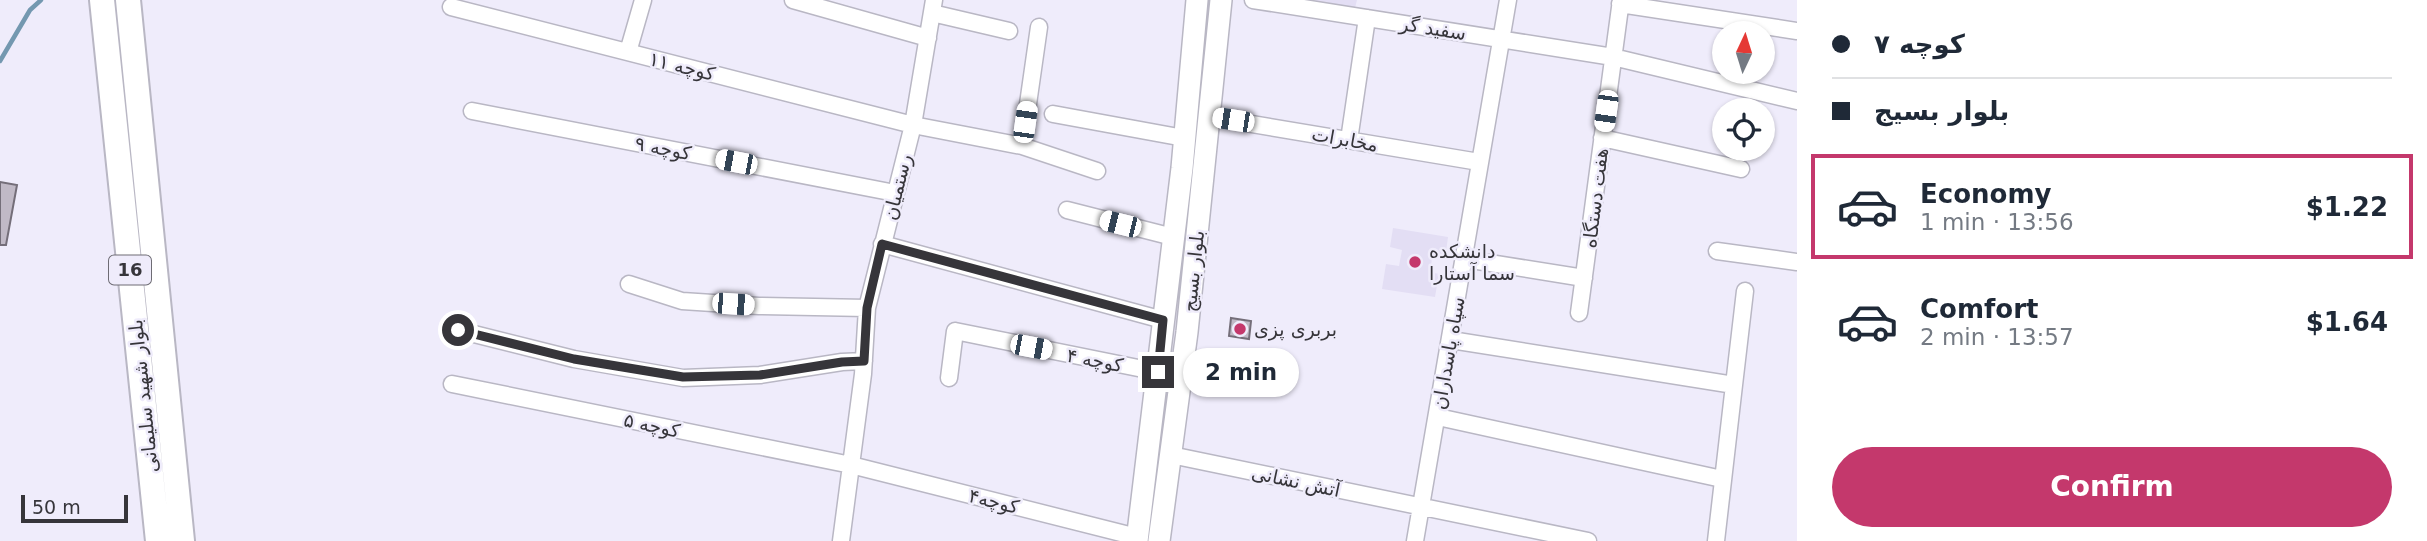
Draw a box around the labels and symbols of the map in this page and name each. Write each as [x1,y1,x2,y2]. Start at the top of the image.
street label: سفید گر [1397,12,1468,45]
north arrow [1712,21,1774,84]
street label: کوچه ۱۱ [646,47,718,86]
car [1593,89,1620,133]
car [1012,100,1039,144]
car [1211,106,1256,134]
street label: مخابرات [1310,122,1380,157]
street label: کوچه ۹ [633,132,694,165]
street label: هفت دستگاه [1578,147,1612,249]
car [714,148,759,176]
street label: رستمیان [878,152,917,223]
car [1098,209,1143,239]
street label: بلوار بسیج [1178,229,1209,313]
place label: دانشکده سما آستارا [1429,240,1515,285]
marker: دانشکده سما آستارا [1407,254,1423,270]
road number: 16 [109,256,151,284]
car [712,292,755,316]
street label: سپاه پاسداران [1427,295,1470,411]
route start [442,314,474,346]
street label: بلوار شهید سلیمانی [124,318,163,474]
place label: بربری پزی [1254,318,1337,341]
marker: بربری پزی [1232,321,1248,337]
car [1009,333,1054,361]
street label: کوچه ۴ [1065,344,1126,377]
callout: 2 min [1182,348,1298,396]
route end [1142,356,1174,388]
street label: کوچه ۵ [622,408,683,443]
street label: آتش نشانی [1249,460,1343,502]
street label: کوچه۴ [966,484,1022,519]
scale bar [21,492,128,524]

